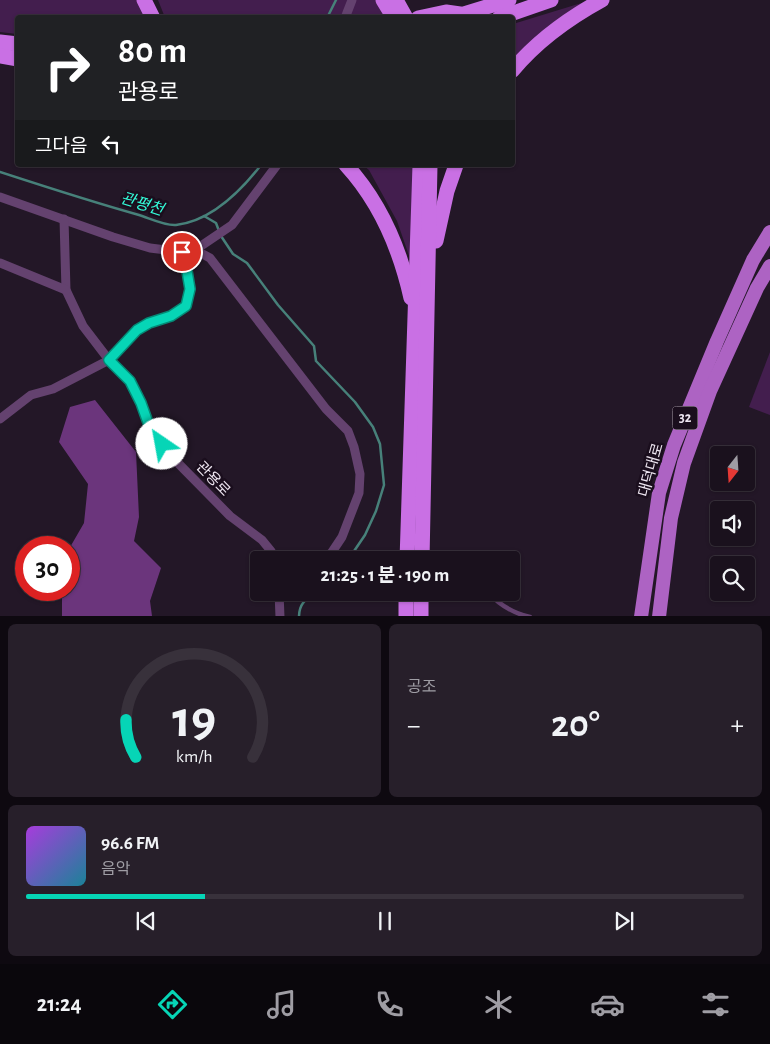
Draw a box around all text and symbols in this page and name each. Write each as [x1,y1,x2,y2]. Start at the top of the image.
text: 80 m [118,34,187,69]
icon: right [35,35,100,100]
text: 관용로 [118,81,179,103]
icon: left [97,130,125,158]
text: 그다음 [35,137,87,156]
water label: 관평천 [119,189,168,219]
pin [161,231,203,273]
icon: arrive [168,238,196,266]
road number: 32 [672,406,698,429]
position arrow [135,417,187,469]
street label: 대덕대로 [635,441,666,499]
north arrow [710,446,755,491]
map controls [710,446,755,601]
street label: 관용로 [193,458,233,499]
button: sound [710,501,755,546]
speed limit sign: 30 [15,536,80,601]
button: search [710,556,755,601]
text: 21:25 · 1 분 · 190 m [321,566,449,585]
text: 공조 [407,679,436,695]
text: 19 [173,694,216,746]
text: 20° [551,706,600,744]
text: − [407,712,420,740]
text: + [731,712,744,740]
text: km/h [176,748,213,766]
text: 96.6 FM [101,834,159,853]
text: 음악 [101,861,130,877]
icon: previous [132,907,160,935]
icon: pause [371,907,399,935]
icon: next [610,907,638,935]
icon: directions [155,987,190,1022]
icon: music [264,987,299,1022]
icon: phone [372,987,407,1022]
icon: climate [481,987,516,1022]
icon: car [590,987,625,1022]
icon: filters [698,987,733,1022]
text: 21:24 [37,993,82,1015]

